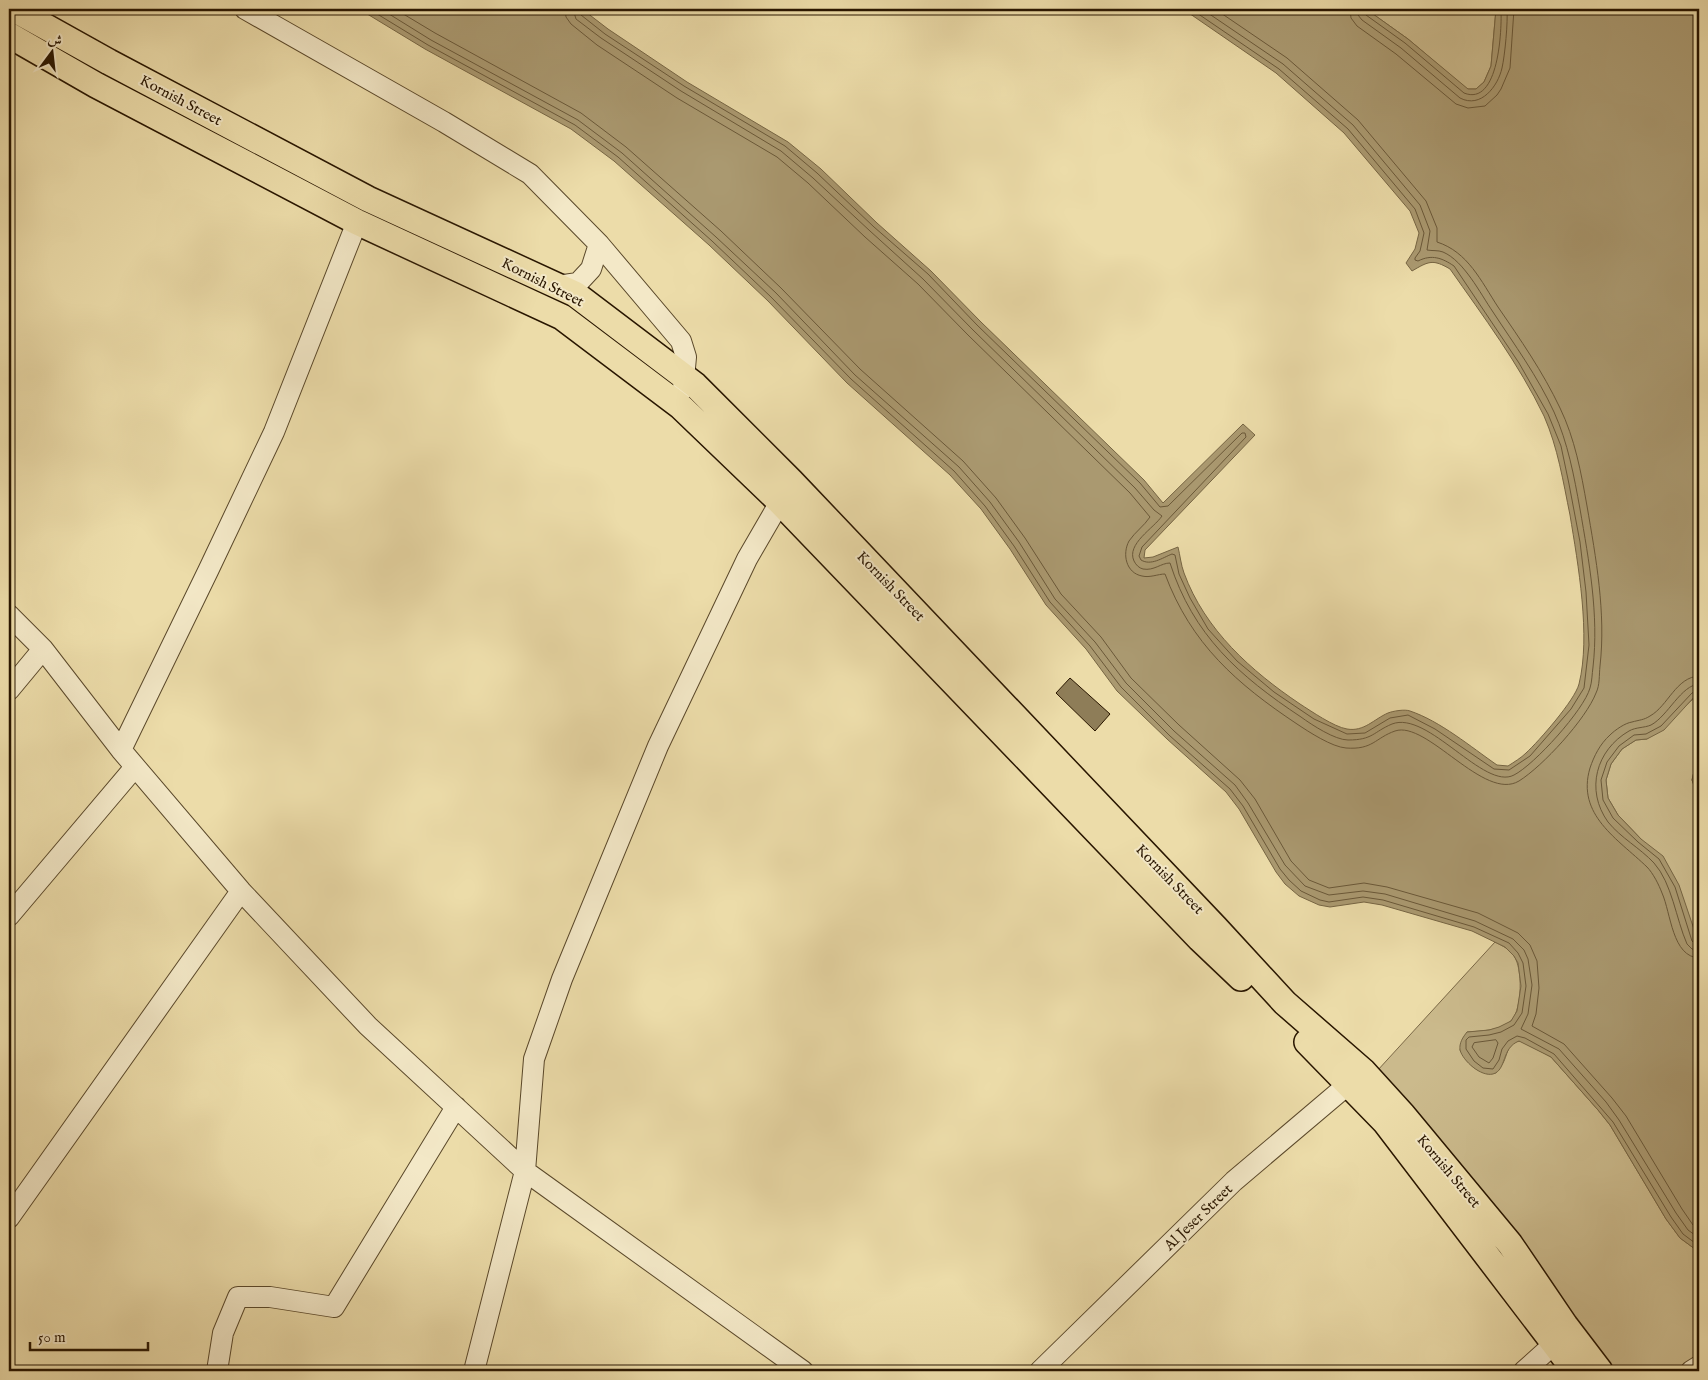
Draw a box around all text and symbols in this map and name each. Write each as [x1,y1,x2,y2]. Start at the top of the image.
north arrow [28,28,78,78]
text: ش [46,30,64,51]
street label: Kornish Street [137,71,225,130]
street label: Kornish Street [498,254,587,311]
street label: Kornish Street [852,547,929,625]
street label: Kornish Street [1131,840,1208,918]
street label: Kornish Street [1412,1131,1485,1212]
street label: Al Jeser Street [1159,1180,1237,1256]
scale bar [30,1320,148,1352]
text: 50 m [38,1328,66,1347]

